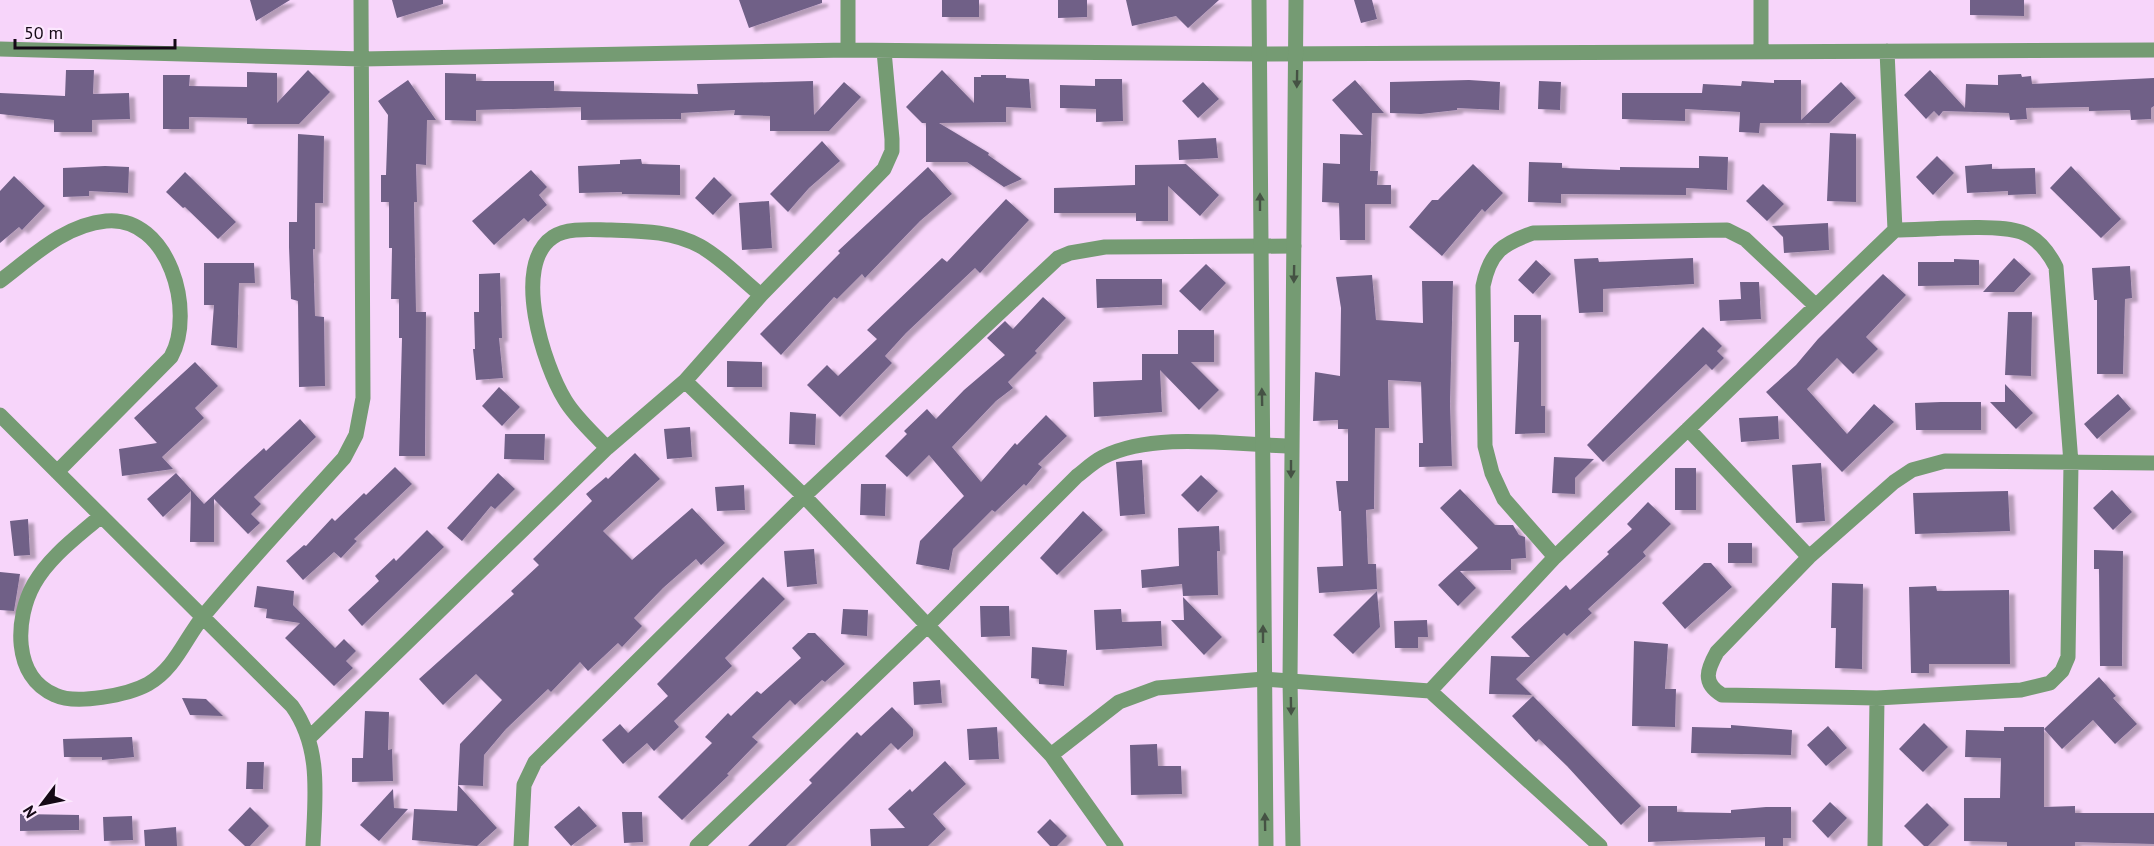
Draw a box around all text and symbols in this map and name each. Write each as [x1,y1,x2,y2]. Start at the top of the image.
scale bar [15,12,176,50]
text: 50 m [24,21,63,44]
one-way arrow [1292,70,1302,89]
one-way arrow [1255,192,1265,211]
one-way arrow [1289,265,1299,284]
one-way arrow [1257,387,1267,406]
one-way arrow [1286,460,1296,479]
one-way arrow [1259,624,1268,643]
one-way arrow [1286,697,1296,716]
north arrow [12,774,72,834]
text: N [18,802,41,822]
one-way arrow [1260,812,1270,831]

